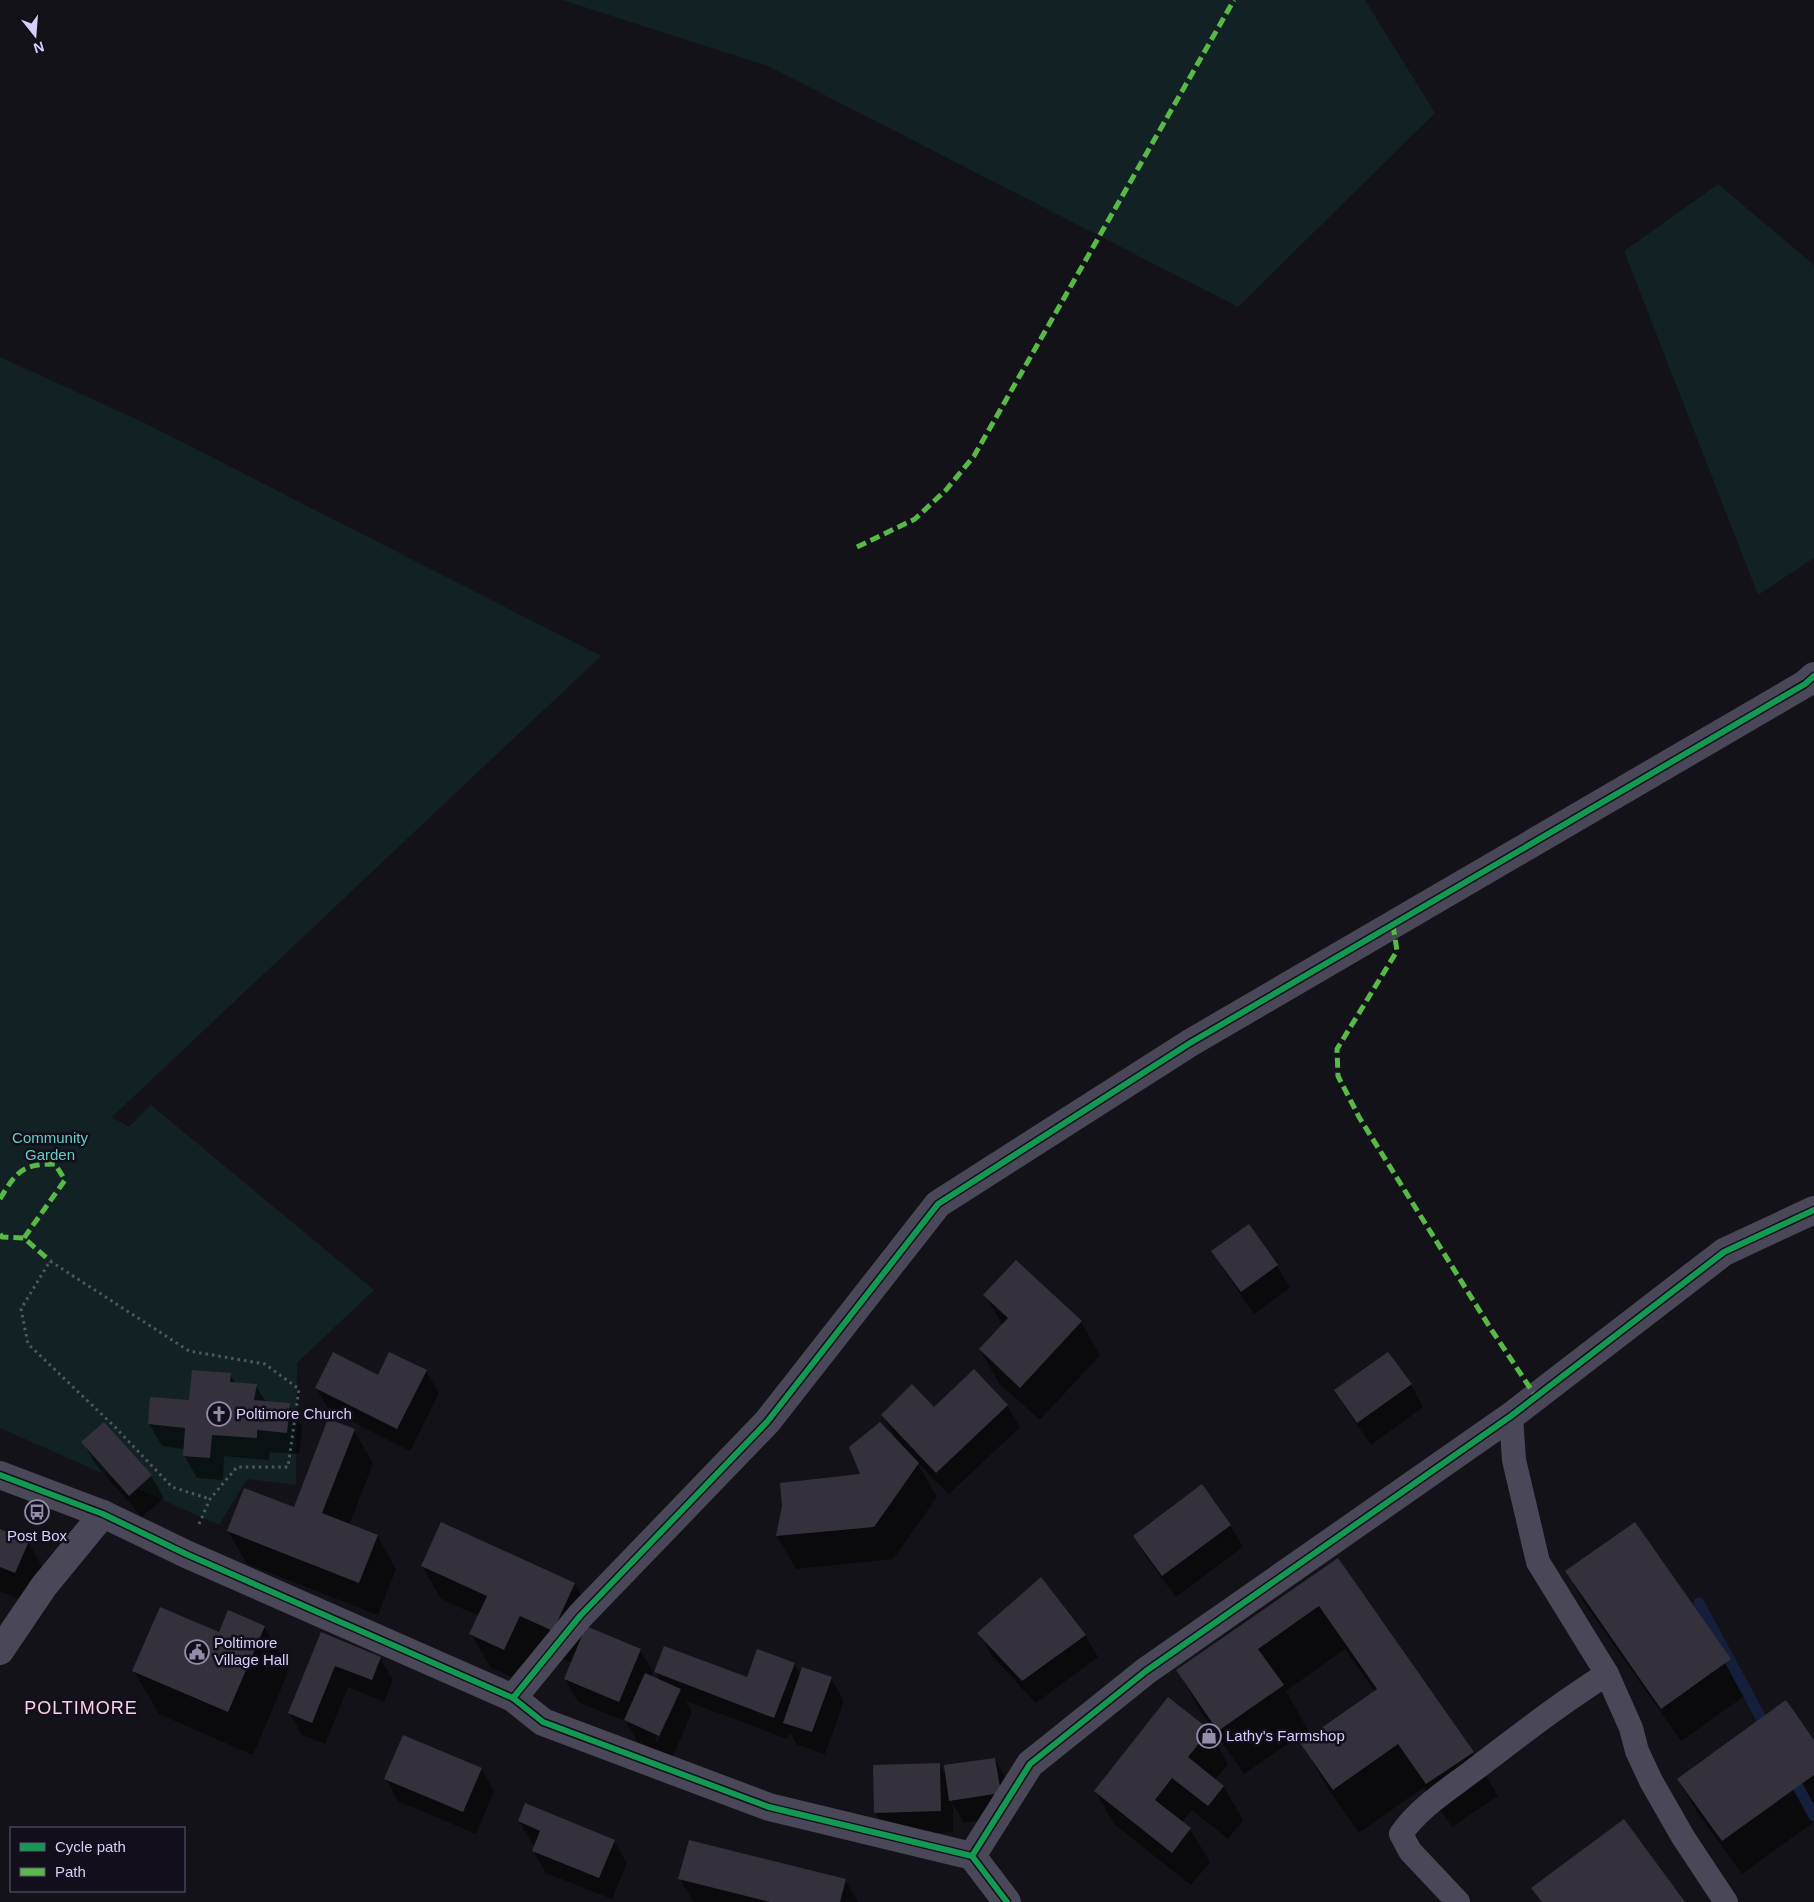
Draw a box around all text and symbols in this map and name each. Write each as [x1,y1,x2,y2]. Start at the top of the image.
north arrow [10,10,60,60]
text: N [32,38,46,57]
park label: Community Garden [12,1129,88,1163]
church icon: Poltimore Church [206,1401,232,1427]
place label: Poltimore Church [236,1405,352,1422]
bus stop icon: Post Box [24,1499,50,1525]
place label: Post Box [7,1527,68,1544]
place label: Poltimore Village Hall [214,1634,289,1668]
public building icon: Poltimore Village Hall [184,1639,210,1665]
district label: POLTIMORE [24,1698,138,1718]
shop icon: Lathy's Farmshop [1196,1723,1222,1749]
place label: Lathy's Farmshop [1226,1727,1345,1744]
legend [10,1827,185,1892]
text: Cycle path [55,1838,126,1855]
text: Path [55,1863,86,1880]

